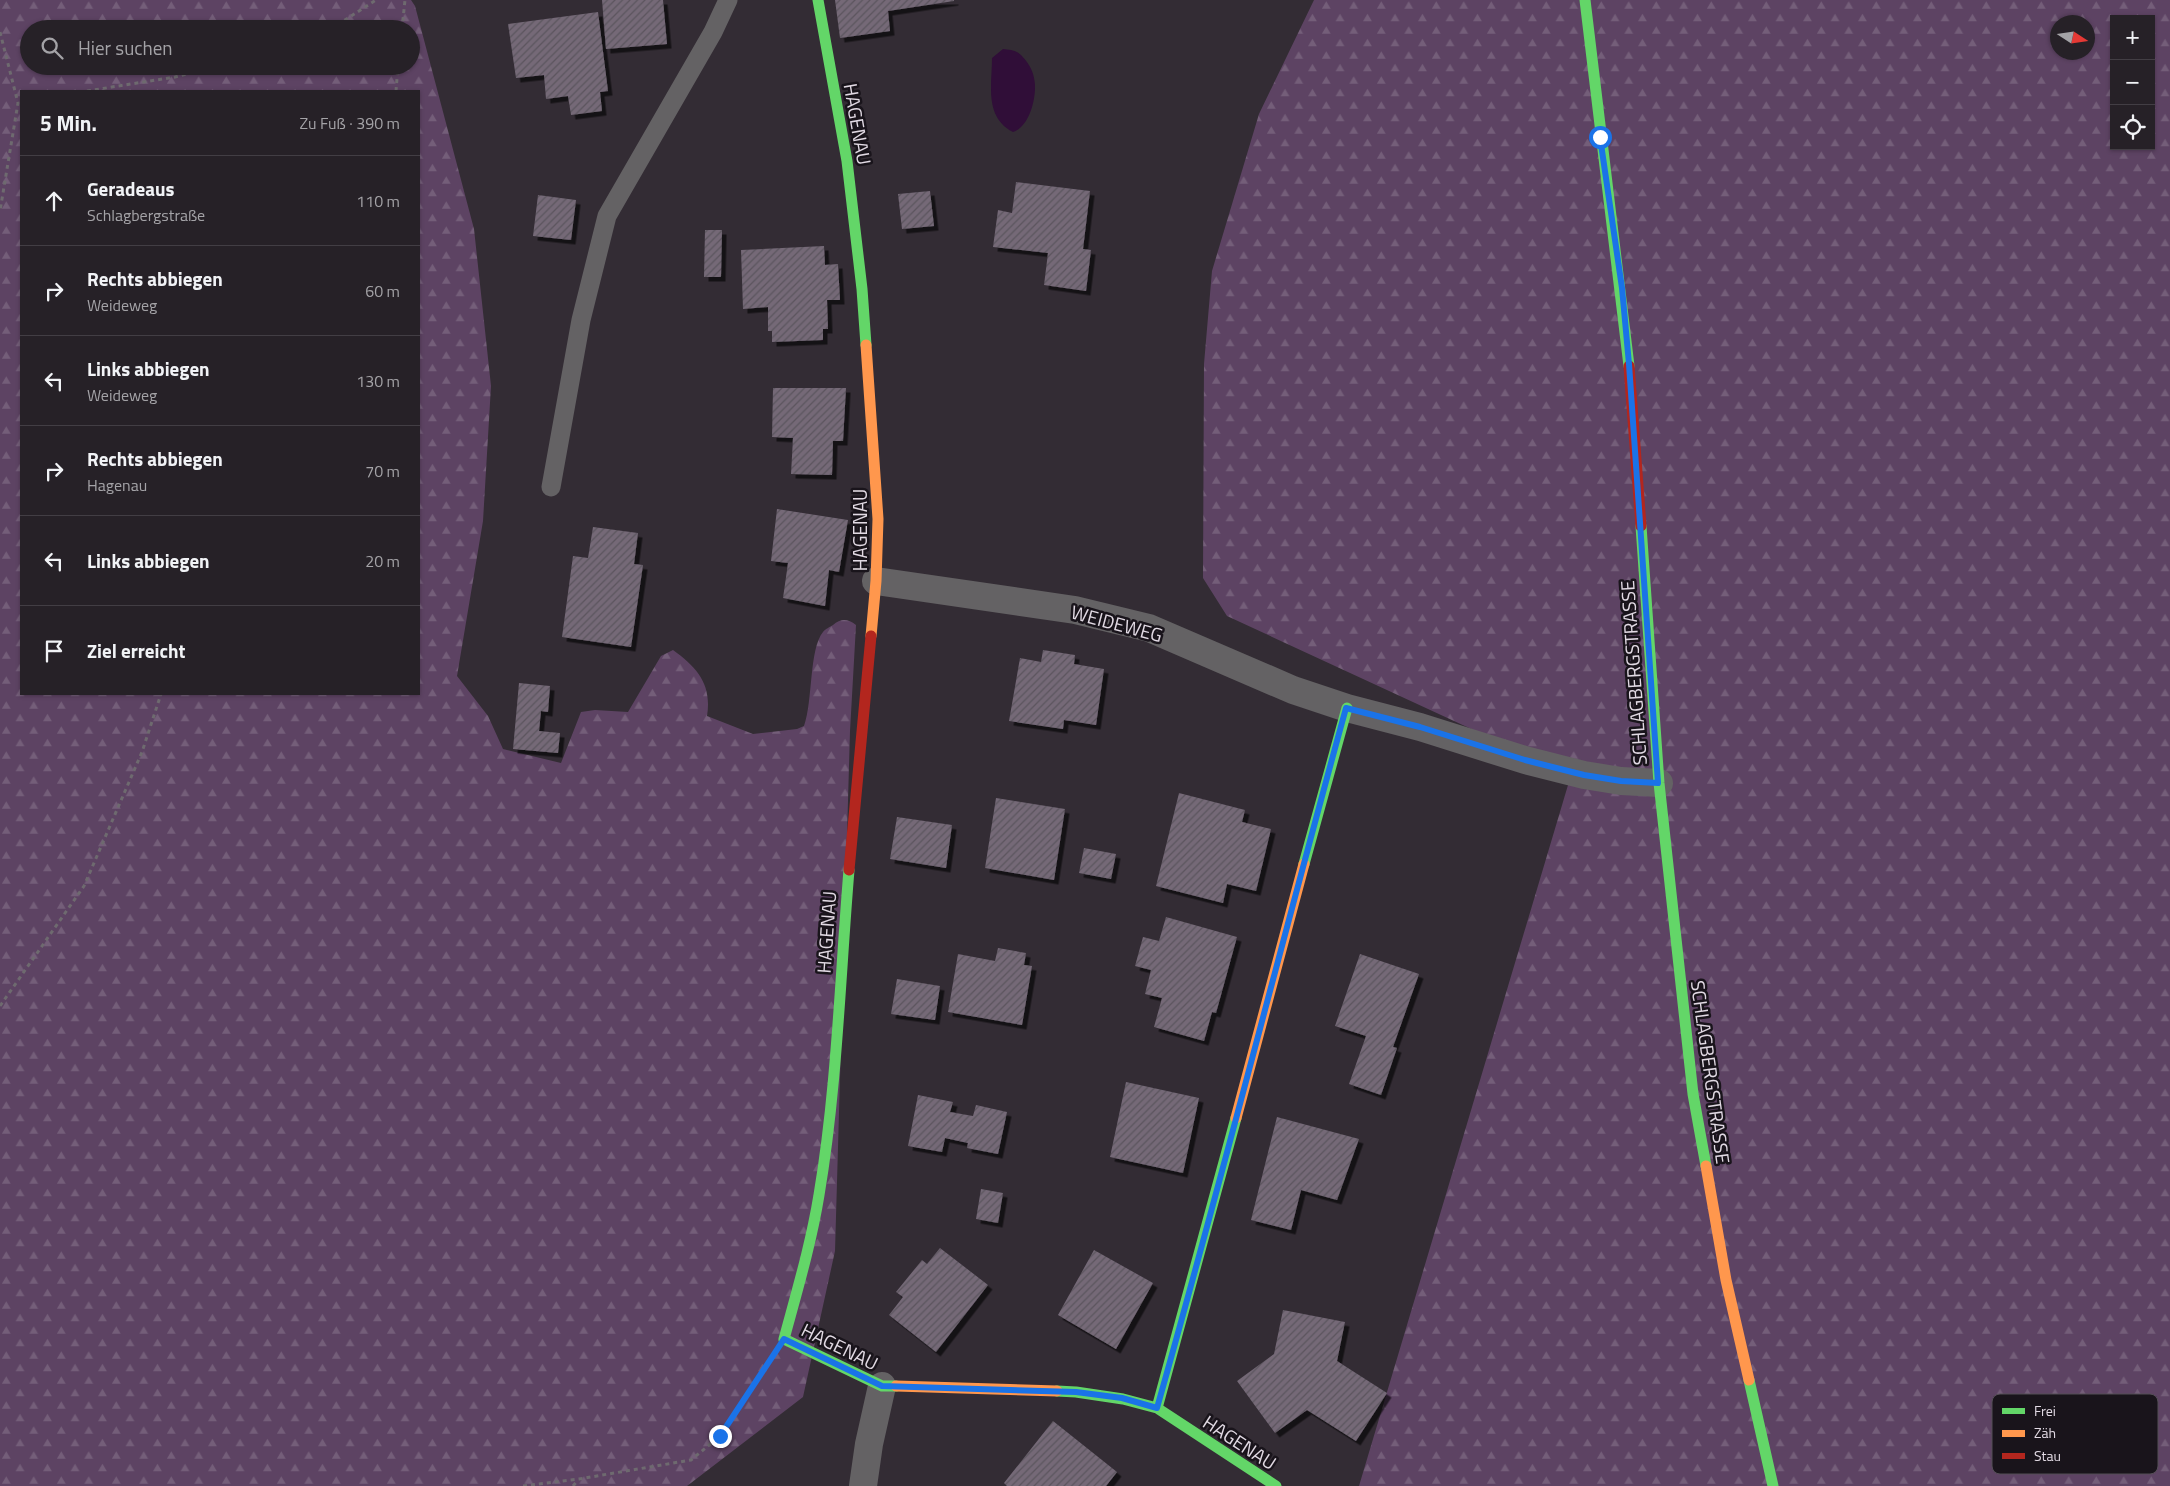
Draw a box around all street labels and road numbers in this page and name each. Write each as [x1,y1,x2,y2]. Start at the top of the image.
street label: HAGENAU [837,81,879,167]
street label: HAGENAU [845,489,874,571]
street label: SCHLAGBERGSTRASSE [1612,580,1654,766]
street label: WEIDEWEG [1068,597,1166,649]
street label: HAGENAU [809,890,843,974]
street label: SCHLAGBERGSTRASSE [1684,978,1738,1166]
street label: HAGENAU [797,1315,883,1377]
street label: HAGENAU [1198,1407,1282,1477]

